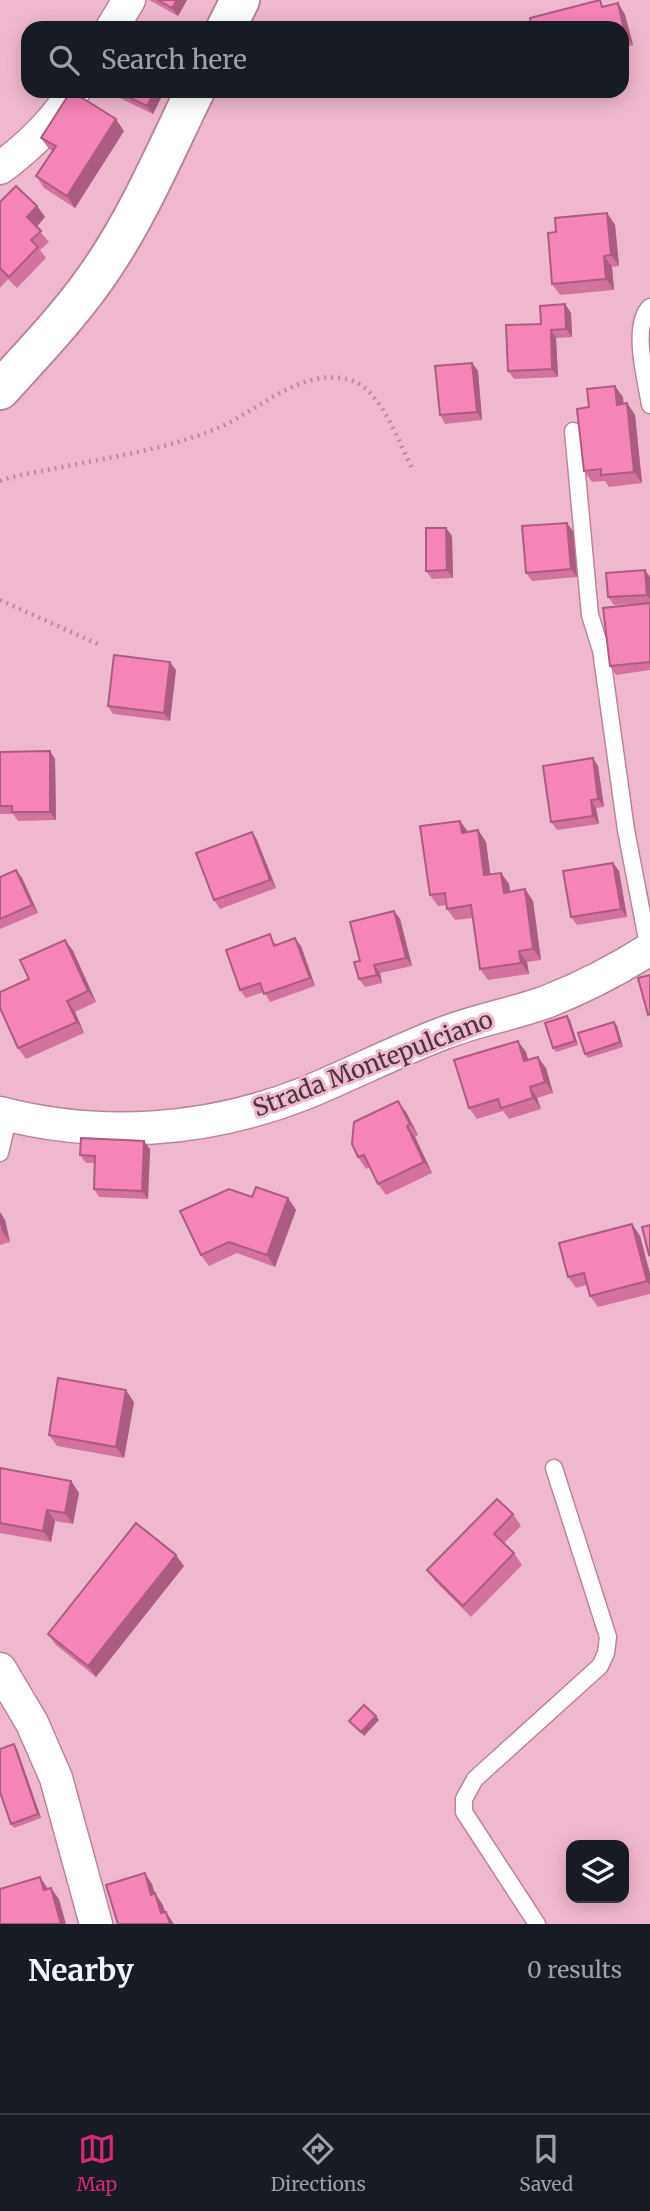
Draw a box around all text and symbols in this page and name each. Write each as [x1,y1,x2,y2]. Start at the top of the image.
search box [21,21,629,98]
icon: search [45,41,83,79]
text: Search here [101,43,247,76]
street label: Strada Montepulciano [248,1003,497,1124]
map controls [566,1840,629,1903]
button: layers [566,1840,629,1903]
text: Nearby [28,1951,134,1989]
text: 0 results [527,1955,622,1984]
tab: Map [77,2130,117,2196]
tab: Directions [271,2130,366,2196]
tab: Saved [519,2130,573,2196]

